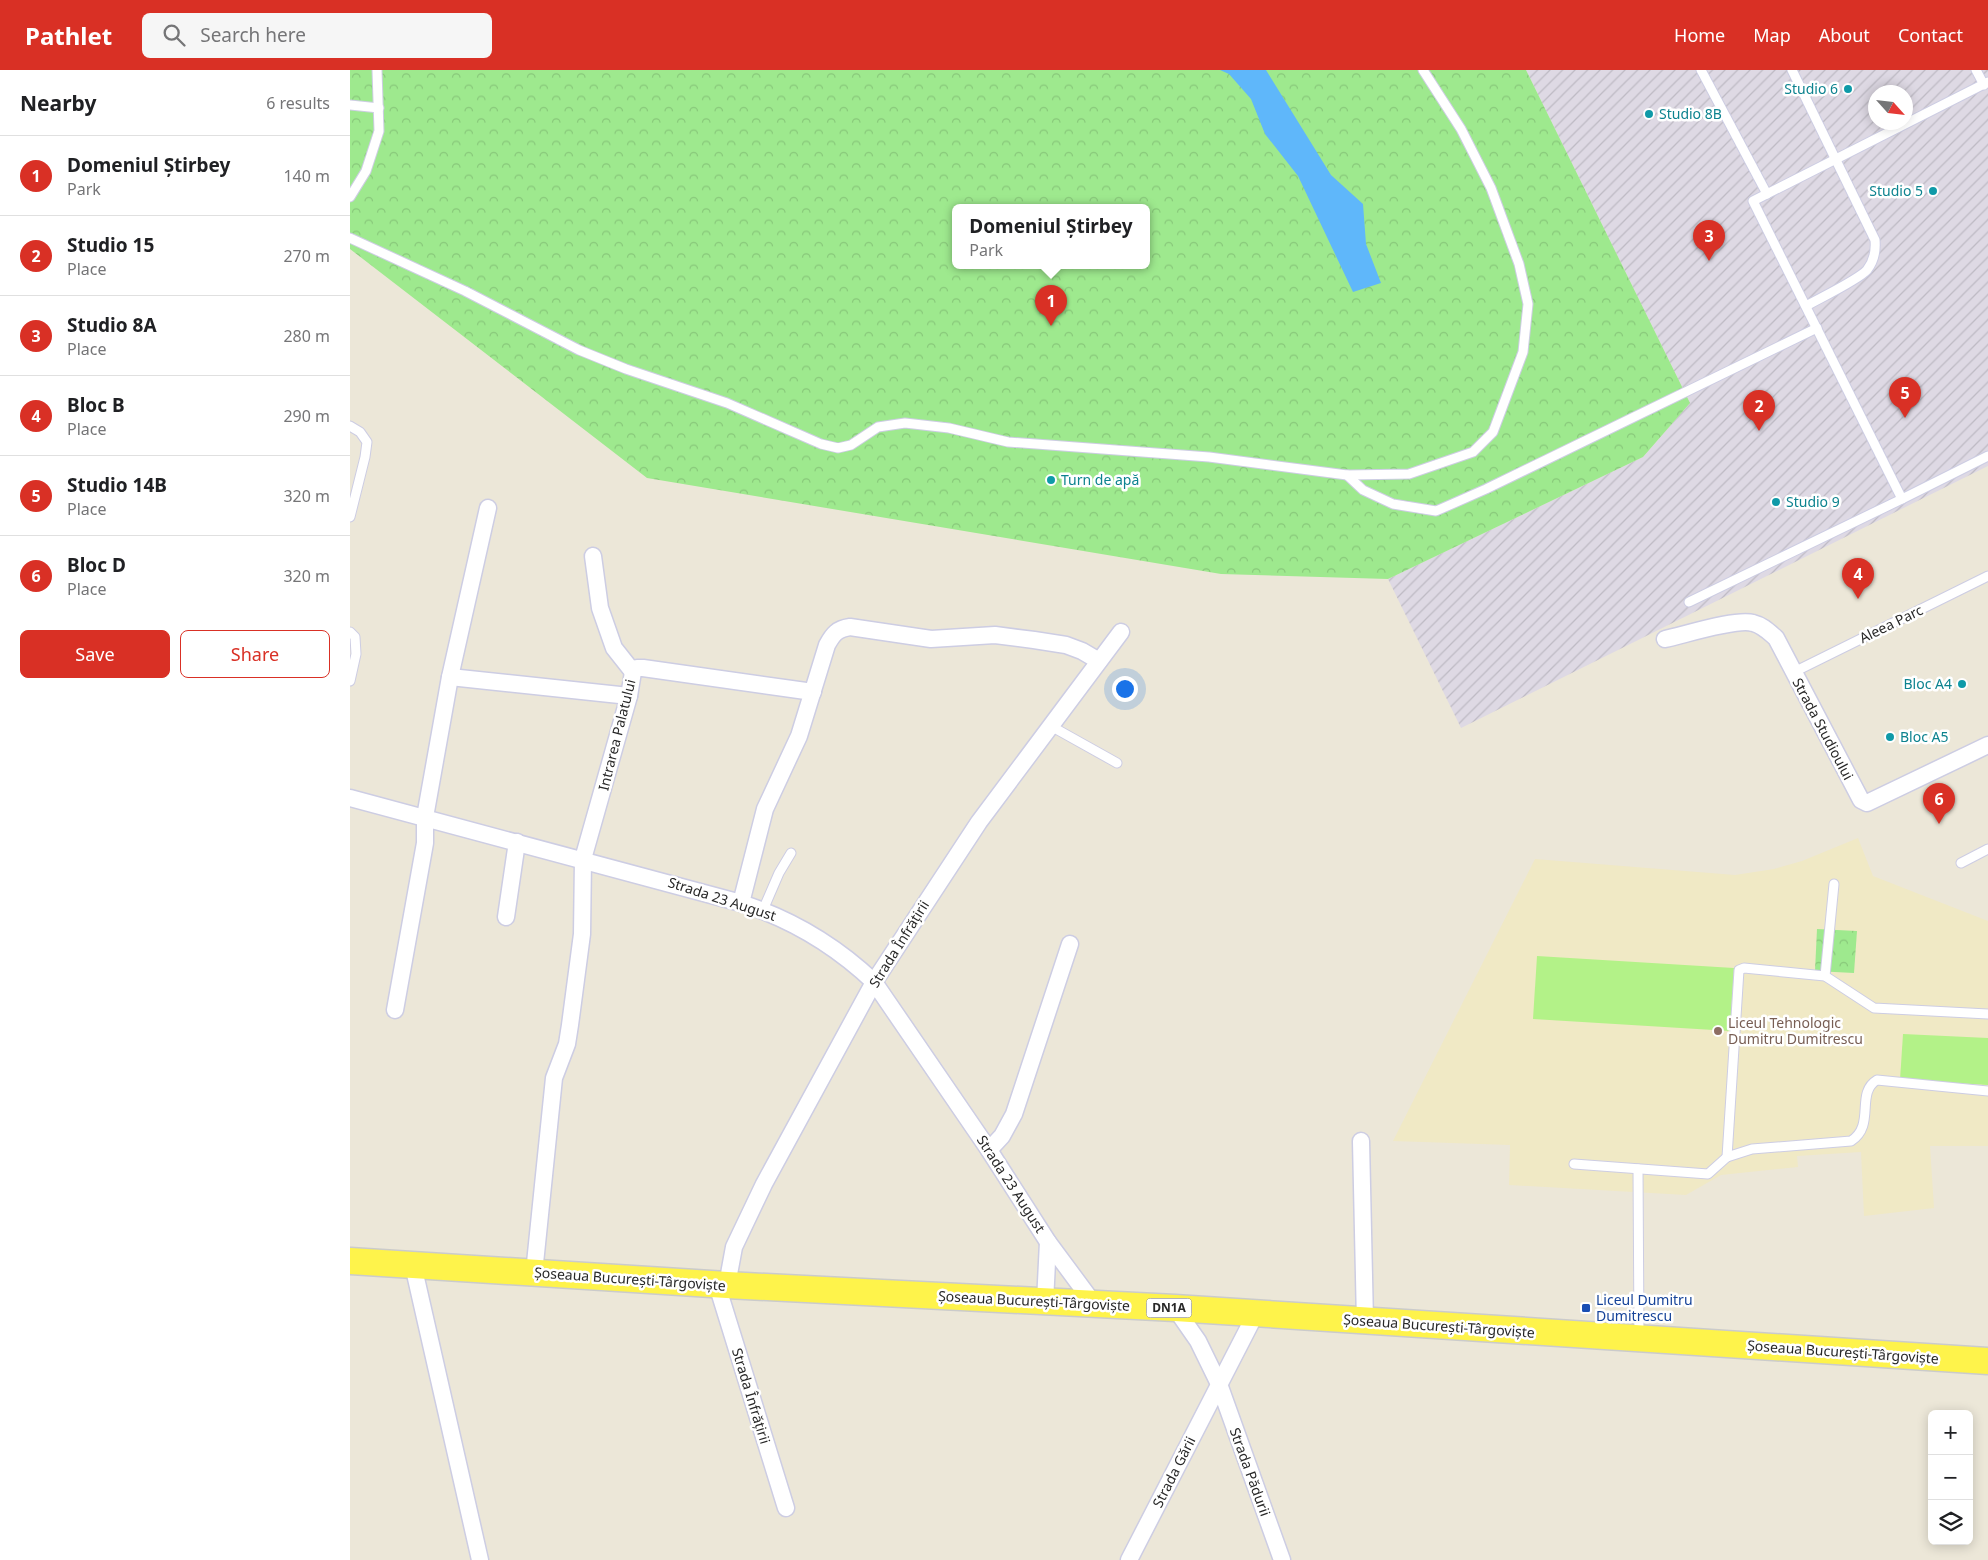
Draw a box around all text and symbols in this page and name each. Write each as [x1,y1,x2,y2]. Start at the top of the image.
search box [142,13,492,58]
text: Pathlet [25,19,112,52]
icon: search [160,21,188,49]
text: Search here [200,22,306,48]
text: Home [1674,23,1725,47]
text: Map [1753,23,1791,47]
text: About [1819,23,1870,47]
text: Contact [1898,23,1963,47]
place label: Studio 6 [1784,79,1838,98]
marker: Studio 6 [1842,83,1854,95]
north arrow [1868,85,1913,130]
text: Nearby [20,89,96,117]
text: 6 results [266,92,330,114]
place label: Studio 8B [1659,104,1722,123]
marker: Studio 8B [1643,108,1655,120]
text: Domeniul Știrbey [67,152,230,178]
text: 1 [31,165,41,187]
text: 140 m [283,165,330,187]
text: Park [67,178,101,200]
place label: Studio 5 [1869,181,1923,200]
marker: Studio 5 [1927,185,1939,197]
popup [952,204,1150,269]
text: Domeniul Știrbey [969,213,1133,239]
pin: 3 [1693,220,1725,261]
text: Studio 15 [67,232,154,258]
text: Park [969,239,1003,261]
text: 2 [31,245,41,267]
text: 270 m [283,245,330,267]
text: Place [67,258,107,280]
pin: 1 [1035,285,1067,326]
text: Studio 8A [67,312,157,338]
text: 3 [31,325,41,347]
text: 280 m [283,325,330,347]
text: Place [67,338,107,360]
pin: 5 [1889,377,1921,418]
pin: 2 [1743,390,1775,431]
text: Bloc B [67,392,125,418]
text: 4 [31,405,41,427]
text: 290 m [283,405,330,427]
text: Place [67,418,107,440]
place label: Turn de apă [1061,470,1139,489]
text: Studio 14B [67,472,167,498]
marker: Turn de apă [1045,474,1057,486]
text: 5 [31,485,41,507]
text: 320 m [283,485,330,507]
place label: Studio 9 [1786,492,1840,511]
marker: Studio 9 [1770,496,1782,508]
text: Place [67,498,107,520]
text: Bloc D [67,552,126,578]
pin: 4 [1842,558,1874,599]
text: 6 [31,565,41,587]
text: 320 m [283,565,330,587]
text: Place [67,578,107,600]
street label: Aleea Parc [1856,600,1926,647]
button: Save [20,630,170,678]
button: Share [180,630,330,678]
place label: Bloc A4 [1904,674,1952,693]
street label: Strada Studioului [1789,675,1858,783]
your location [1112,676,1138,702]
street label: Intrarea Palatului [593,677,640,793]
marker: Bloc A4 [1956,678,1968,690]
place label: Bloc A5 [1900,727,1949,746]
marker: Bloc A5 [1884,731,1896,743]
pin: 6 [1923,783,1955,824]
street label: Strada 23 August [666,872,779,925]
street label: Strada Înfrățirii [864,897,933,991]
place label: Liceul Tehnologic Dumitru Dumitrescu [1728,1013,1863,1048]
marker: Liceul Tehnologic Dumitru Dumitrescu [1712,1025,1724,1037]
street label: Strada 23 August [973,1131,1050,1236]
street label: Șoseaua București-Târgoviște [534,1262,727,1295]
street label: Șoseaua București-Târgoviște [938,1286,1130,1315]
place label: Liceul Dumitru Dumitrescu [1596,1290,1693,1325]
road number: DN1A [1146,1298,1192,1318]
marker: Liceul Dumitru Dumitrescu [1580,1302,1592,1314]
street label: Șoseaua București-Târgoviște [1343,1309,1536,1342]
street label: Șoseaua București-Târgoviște [1747,1335,1940,1368]
street label: Strada Înfrățirii [728,1346,775,1446]
map controls [1928,1410,1973,1545]
button: + [1928,1410,1973,1455]
street label: Strada Pădurii [1226,1425,1275,1519]
street label: Strada Gării [1148,1433,1200,1511]
button: − [1928,1455,1973,1500]
button: layers [1928,1500,1973,1545]

